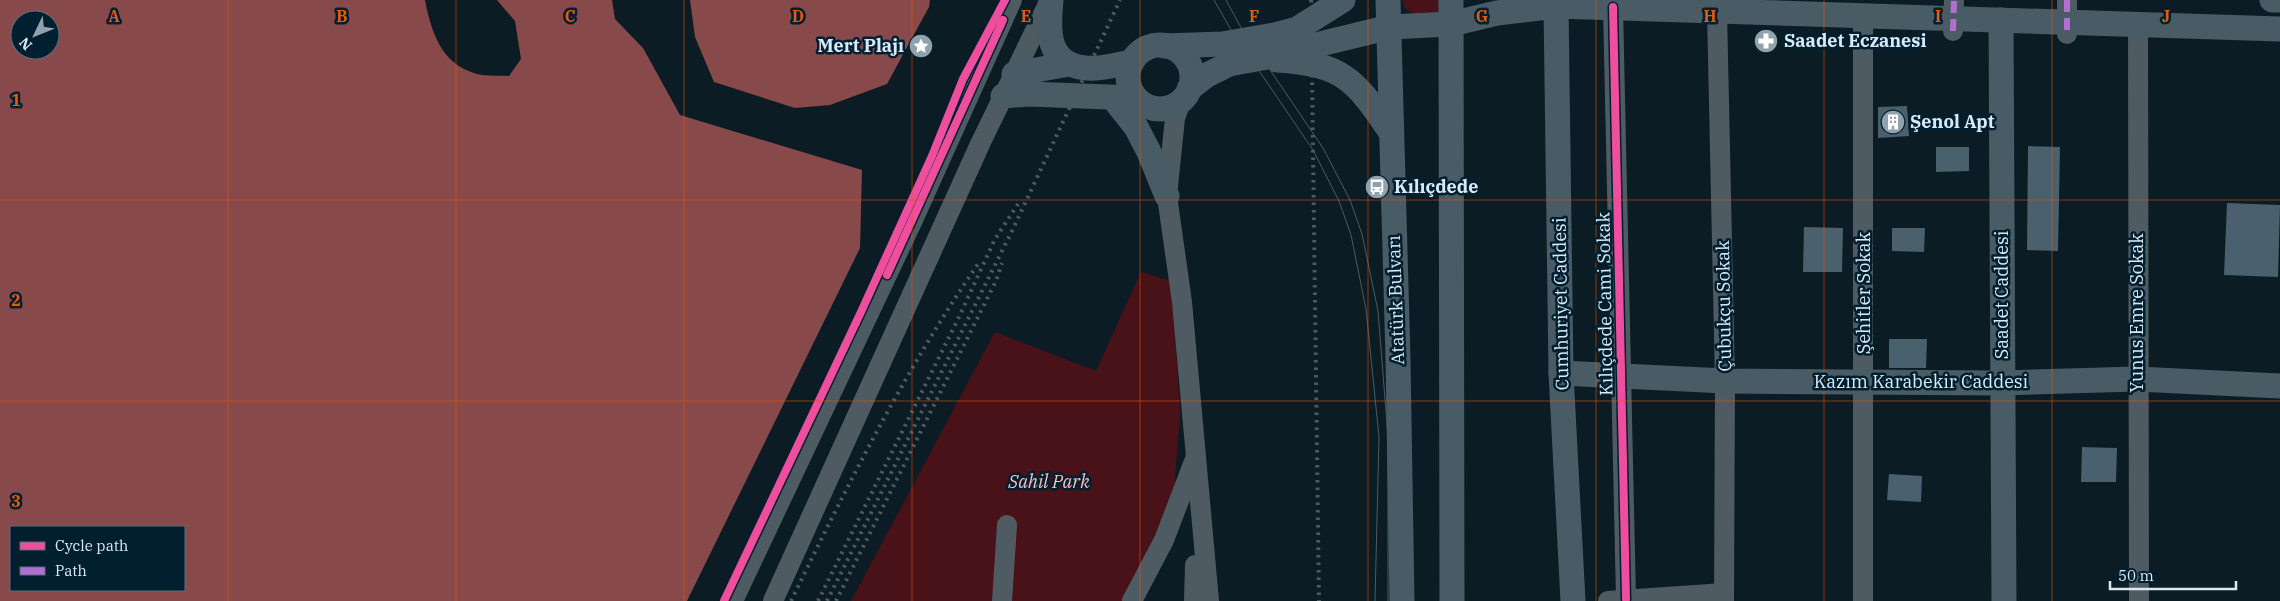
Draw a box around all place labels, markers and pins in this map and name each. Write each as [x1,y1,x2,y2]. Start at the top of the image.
pharmacy icon: Saadet Eczanesi [1753,28,1779,54]
place label: Saadet Eczanesi [1784,29,1926,52]
place icon: Mert Plajı [908,33,934,59]
place label: Mert Plajı [817,34,904,57]
building icon: Şenol Apt [1880,109,1906,135]
place label: Şenol Apt [1910,110,1995,133]
bus stop icon: Kılıçdede [1364,174,1390,200]
place label: Kılıçdede [1394,175,1478,198]

